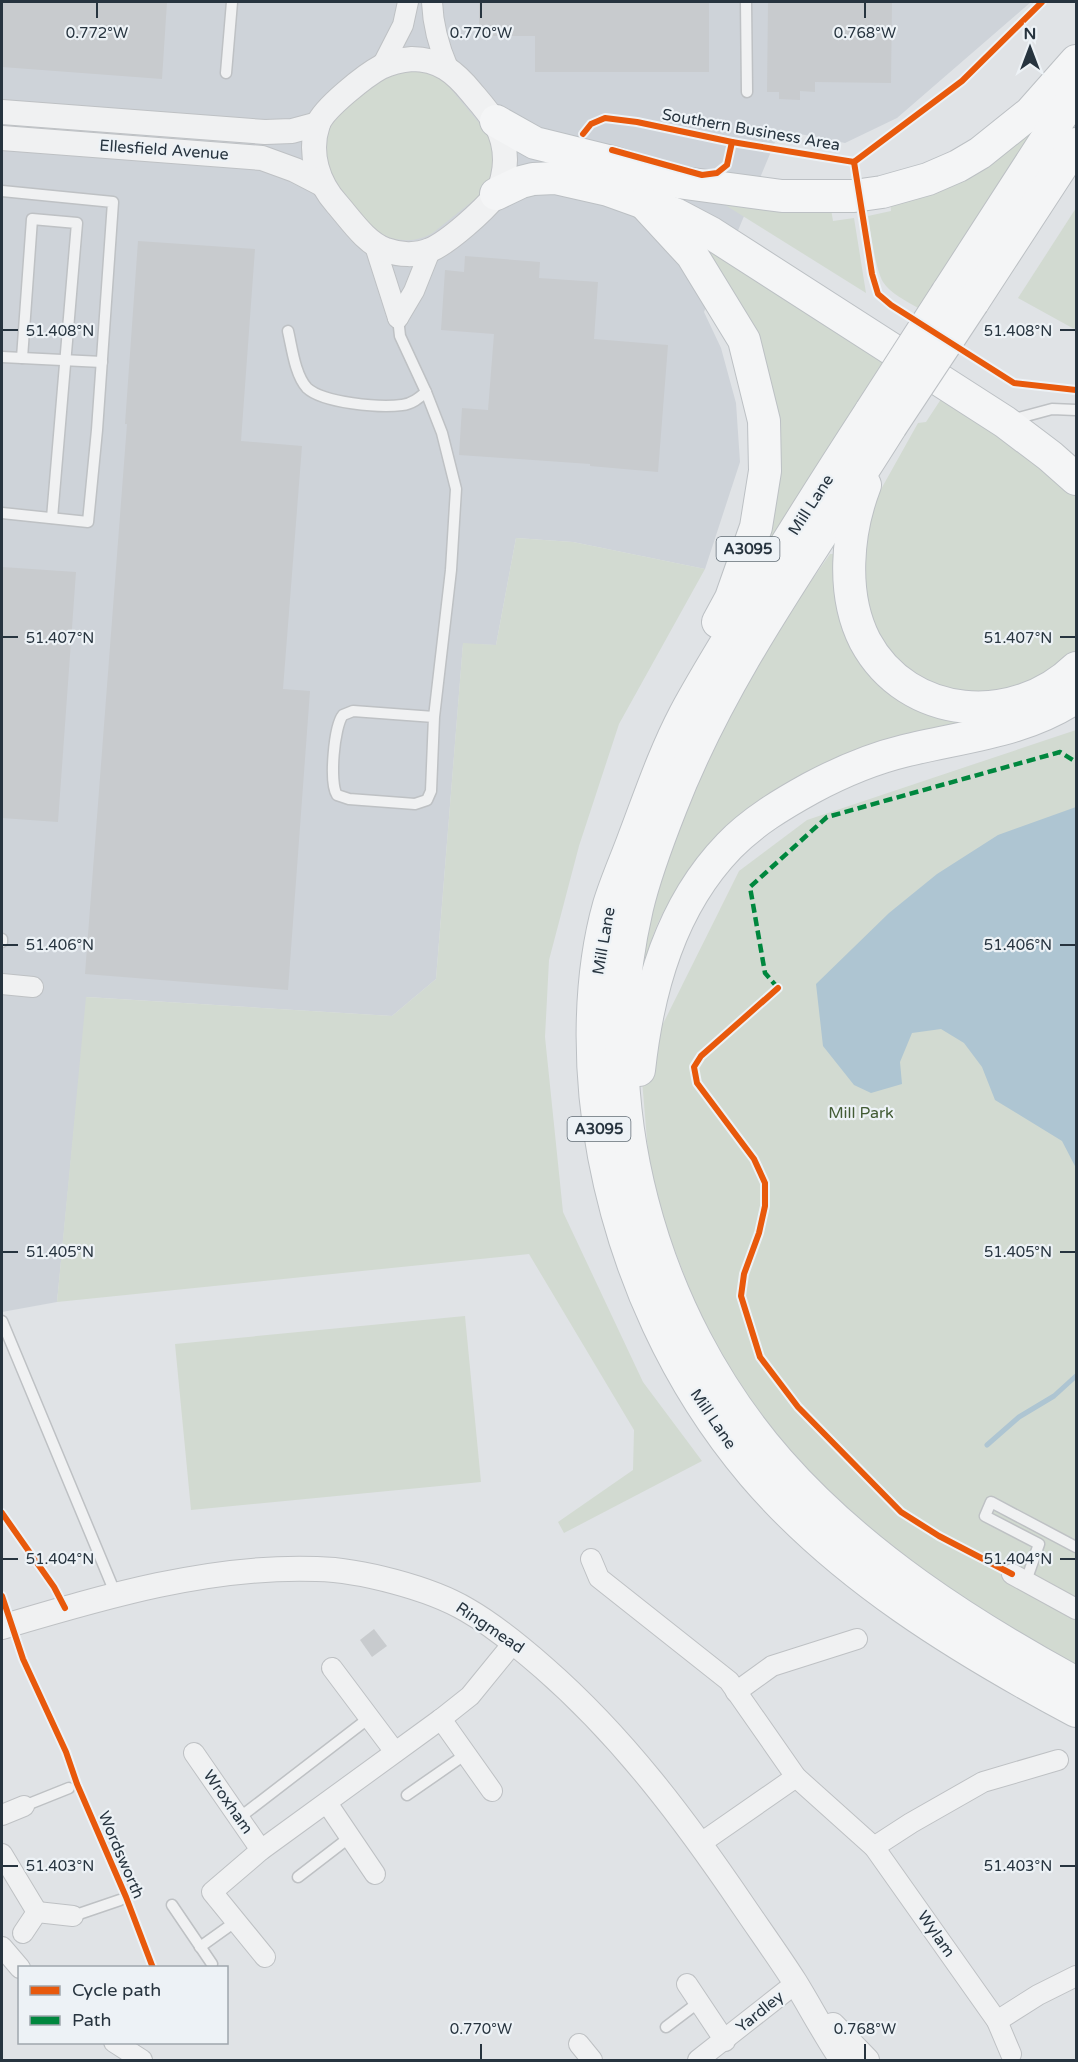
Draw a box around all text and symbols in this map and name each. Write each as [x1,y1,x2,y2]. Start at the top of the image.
north arrow [1000,18,1060,78]
text: 0.772°W [66,24,128,42]
text: 0.770°W [450,24,512,42]
text: 0.768°W [834,24,896,42]
text: N [1024,24,1036,44]
street label: Southern Business Area [660,104,842,156]
street label: Ellesfield Avenue [99,136,229,164]
text: 51.408°N [26,322,94,340]
text: 51.408°N [984,322,1052,340]
street label: Mill Lane [784,471,838,539]
road number: A3095 [716,537,780,561]
text: 51.407°N [26,629,94,647]
text: 51.407°N [984,629,1052,647]
street label: Mill Lane [588,906,620,976]
text: 51.406°N [26,936,94,954]
text: 51.406°N [984,936,1052,954]
park label: Mill Park [828,1103,894,1123]
road number: A3095 [568,1117,630,1141]
text: 51.405°N [26,1243,94,1261]
text: 51.405°N [984,1243,1052,1261]
street label: Mill Lane [686,1385,740,1453]
text: 51.404°N [26,1550,94,1568]
text: 51.404°N [984,1550,1052,1568]
street label: Ringmead [452,1598,528,1658]
street label: Wroxham [199,1766,257,1838]
street label: Wordsworth [94,1808,148,1902]
text: 51.403°N [26,1857,94,1875]
text: 51.403°N [984,1857,1052,1875]
street label: Wylam [913,1907,959,1961]
legend [18,1966,228,2044]
text: Cycle path [72,1979,161,2001]
street label: Yardley [732,1987,788,2037]
text: Path [72,2009,111,2031]
text: 0.770°W [450,2020,512,2038]
text: 0.768°W [834,2020,896,2038]

